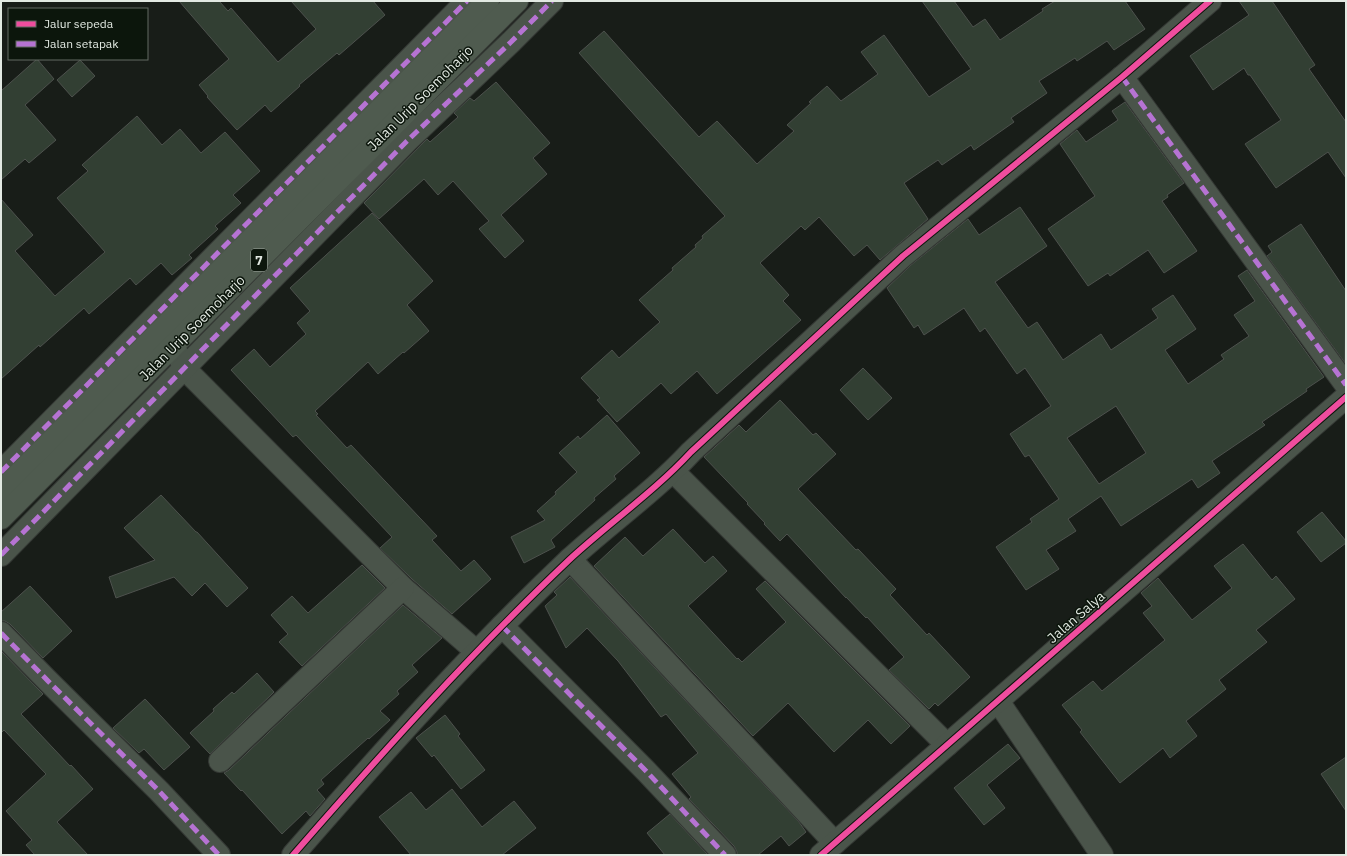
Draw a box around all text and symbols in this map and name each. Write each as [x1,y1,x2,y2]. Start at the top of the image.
legend [8,8,148,60]
text: Jalur sepeda [44,16,114,31]
text: Jalan setapak [44,36,119,51]
street label: Jalan Urip Soemoharjo [363,41,477,155]
road number: 7 [251,249,267,271]
street label: Jalan Urip Soemoharjo [135,271,249,385]
street label: Jalan Salya [1043,587,1109,647]

